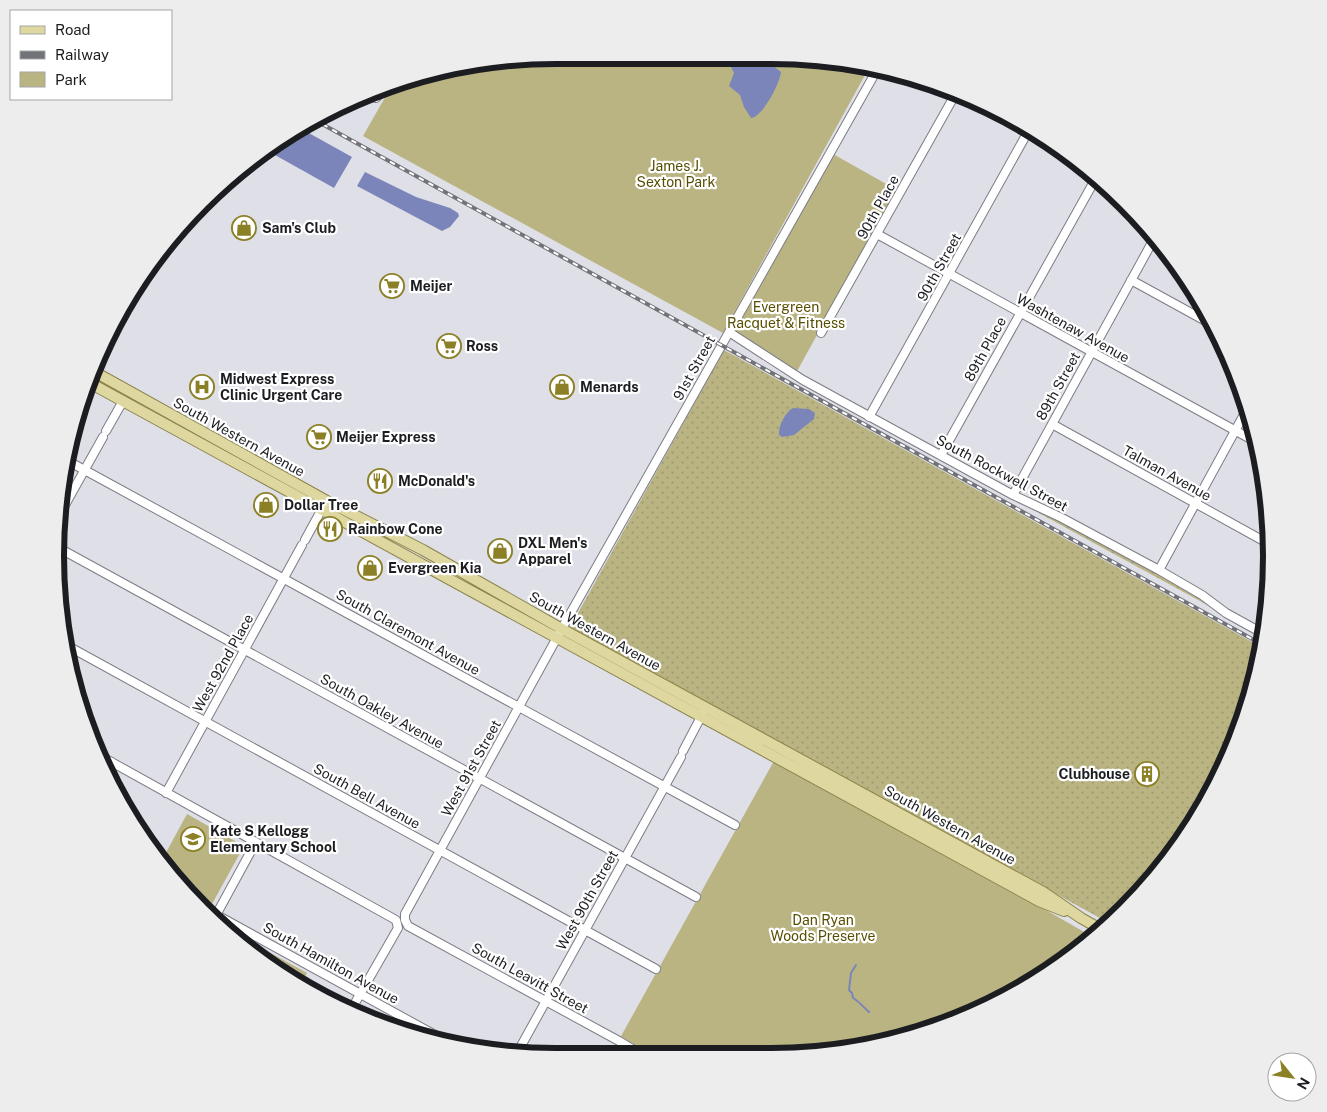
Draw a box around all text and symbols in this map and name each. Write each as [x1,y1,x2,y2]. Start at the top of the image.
legend [10,10,172,100]
text: Road [55,21,91,38]
text: Railway [55,46,109,63]
text: Park [55,71,87,88]
park label: James J. Sexton Park [637,158,716,190]
street label: 90th Place [854,172,902,242]
shop icon: Sam's Club [231,215,257,241]
place label: Sam's Club [262,220,336,236]
street label: 90th Street [914,230,964,304]
supermarket icon: Meijer [379,273,405,299]
place label: Meijer [410,278,453,294]
street label: Washtenaw Avenue [1014,290,1132,366]
park label: Evergreen Racquet & Fitness [727,299,845,331]
street label: 89th Place [961,314,1009,384]
supermarket icon: Ross [436,333,462,359]
street label: 91st Street [670,333,718,403]
place label: Ross [466,338,498,354]
street label: 89th Street [1033,349,1083,423]
place label: Midwest Express Clinic Urgent Care [220,371,342,403]
hospital icon: Midwest Express Clinic Urgent Care [189,374,215,400]
shop icon: Menards [549,374,575,400]
place label: Menards [580,379,639,395]
street label: South Western Avenue [171,394,308,480]
supermarket icon: Meijer Express [306,424,332,450]
place label: Meijer Express [336,429,436,445]
street label: South Rockwell Street [934,432,1070,514]
street label: Talman Avenue [1120,442,1214,504]
restaurant icon: McDonald's [367,468,393,494]
place label: McDonald's [398,473,475,489]
shop icon: Dollar Tree [253,492,279,518]
place label: Dollar Tree [284,497,358,513]
restaurant icon: Rainbow Cone [317,516,343,542]
place label: Rainbow Cone [348,521,443,537]
place label: DXL Men's Apparel [518,535,587,567]
shop icon: DXL Men's Apparel [487,538,513,564]
shop icon: Evergreen Kia [357,555,383,581]
place label: Evergreen Kia [388,560,481,576]
street label: South Claremont Avenue [333,586,483,678]
street label: South Western Avenue [527,588,664,674]
street label: West 92nd Place [189,611,257,715]
street label: South Oakley Avenue [317,670,447,752]
street label: West 91st Street [438,717,504,819]
street label: South Bell Avenue [311,760,423,832]
building icon: Clubhouse [1134,761,1160,787]
place label: Clubhouse [1058,766,1130,782]
street label: South Western Avenue [882,782,1019,868]
place label: Kate S Kellogg Elementary School [210,823,337,855]
school or university icon: Kate S Kellogg Elementary School [180,826,206,852]
street label: West 90th Street [553,847,621,953]
park label: Dan Ryan Woods Preserve [770,912,876,944]
street label: South Hamilton Avenue [260,919,402,1007]
street label: South Leavitt Street [469,939,591,1017]
north arrow [1267,1052,1317,1102]
text: N [1294,1075,1313,1092]

